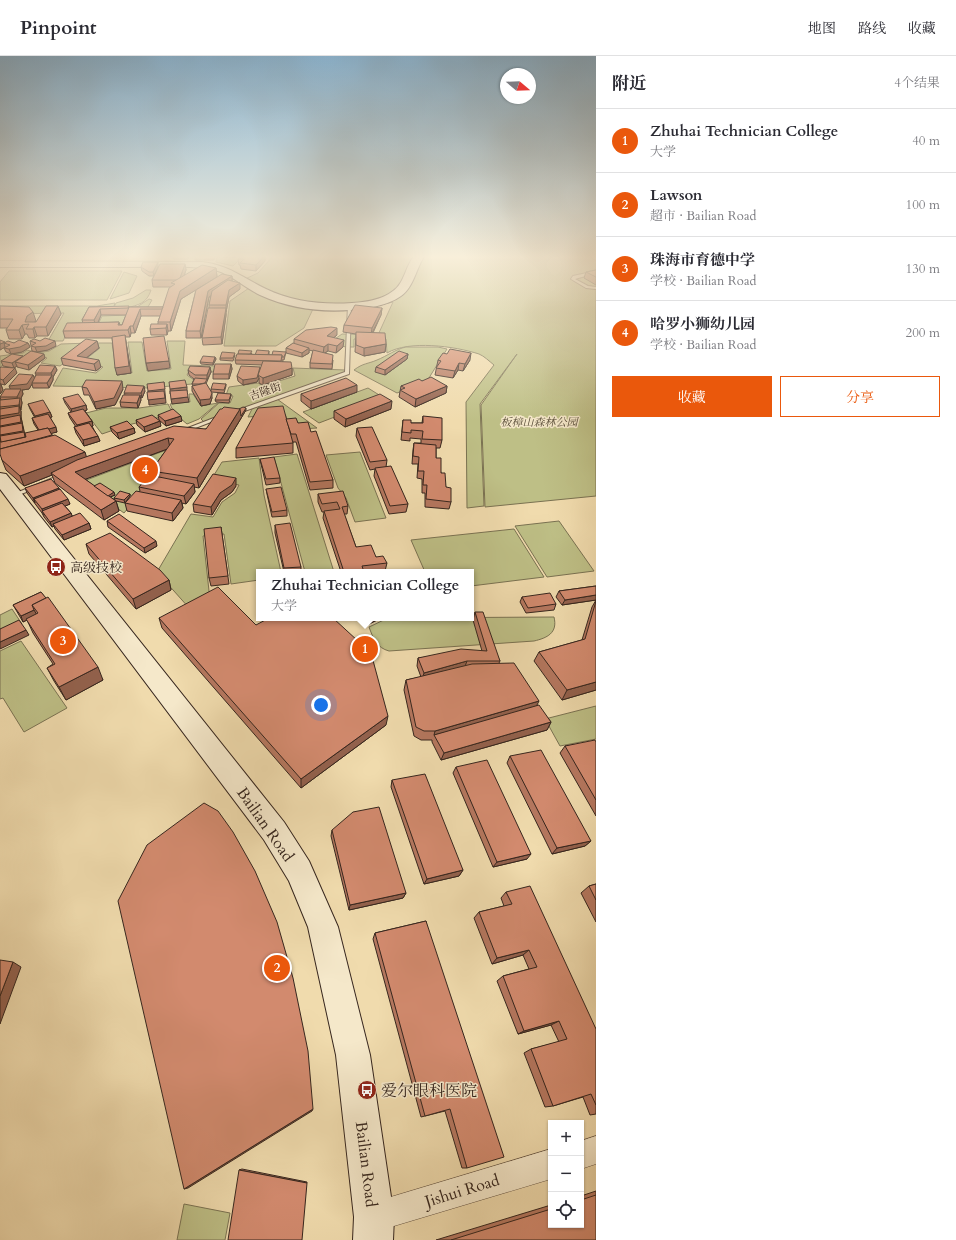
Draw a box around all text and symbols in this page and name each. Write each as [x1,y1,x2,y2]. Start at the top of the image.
text: Pinpoint [20,15,97,41]
text: 地图 [808,19,836,38]
text: 路线 [858,19,886,38]
text: 收藏 [908,19,936,38]
north arrow [500,68,536,104]
text: 附近 [612,72,646,95]
text: 4个结果 [894,74,940,92]
text: Zhuhai Technician College [650,121,838,141]
text: 1 [622,132,628,150]
text: 40 m [912,132,940,150]
text: 大学 [650,143,676,161]
text: Lawson [650,185,702,205]
text: 2 [622,196,628,214]
text: 100 m [906,196,940,214]
text: 超市 · Bailian Road [650,207,756,225]
text: 珠海市育德中学 [650,250,755,270]
text: 3 [622,260,628,278]
text: 130 m [906,260,940,278]
text: 学校 · Bailian Road [650,272,756,290]
text: 哈罗小狮幼儿园 [650,314,755,334]
text: 4 [622,324,628,342]
text: 200 m [906,324,940,342]
text: 学校 · Bailian Road [650,336,756,354]
button: 收藏 [612,376,772,417]
button: 分享 [780,376,940,417]
street label: 吉隆街 [247,379,283,404]
park label: 板樟山森林公园 [501,415,579,430]
pin: 4 [132,455,158,485]
bus stop icon: 高级技校 [45,556,67,578]
place label: 高级技校 [70,559,122,577]
popup [256,569,474,621]
text: Zhuhai Technician College [271,575,459,595]
text: 大学 [271,597,297,615]
pin: 3 [50,626,76,656]
pin: 1 [352,634,378,664]
your location [311,695,331,715]
street label: Bailian Road [231,783,299,867]
pin: 2 [264,953,290,983]
bus stop icon: 爱尔眼科医院 [356,1079,378,1101]
place label: 爱尔眼科医院 [381,1080,477,1102]
street label: Bailian Road [350,1120,382,1209]
map controls [548,1120,584,1228]
button: + [548,1120,584,1156]
button: − [548,1156,584,1192]
street label: Jishui Road [420,1169,503,1213]
button: locate [548,1192,584,1228]

